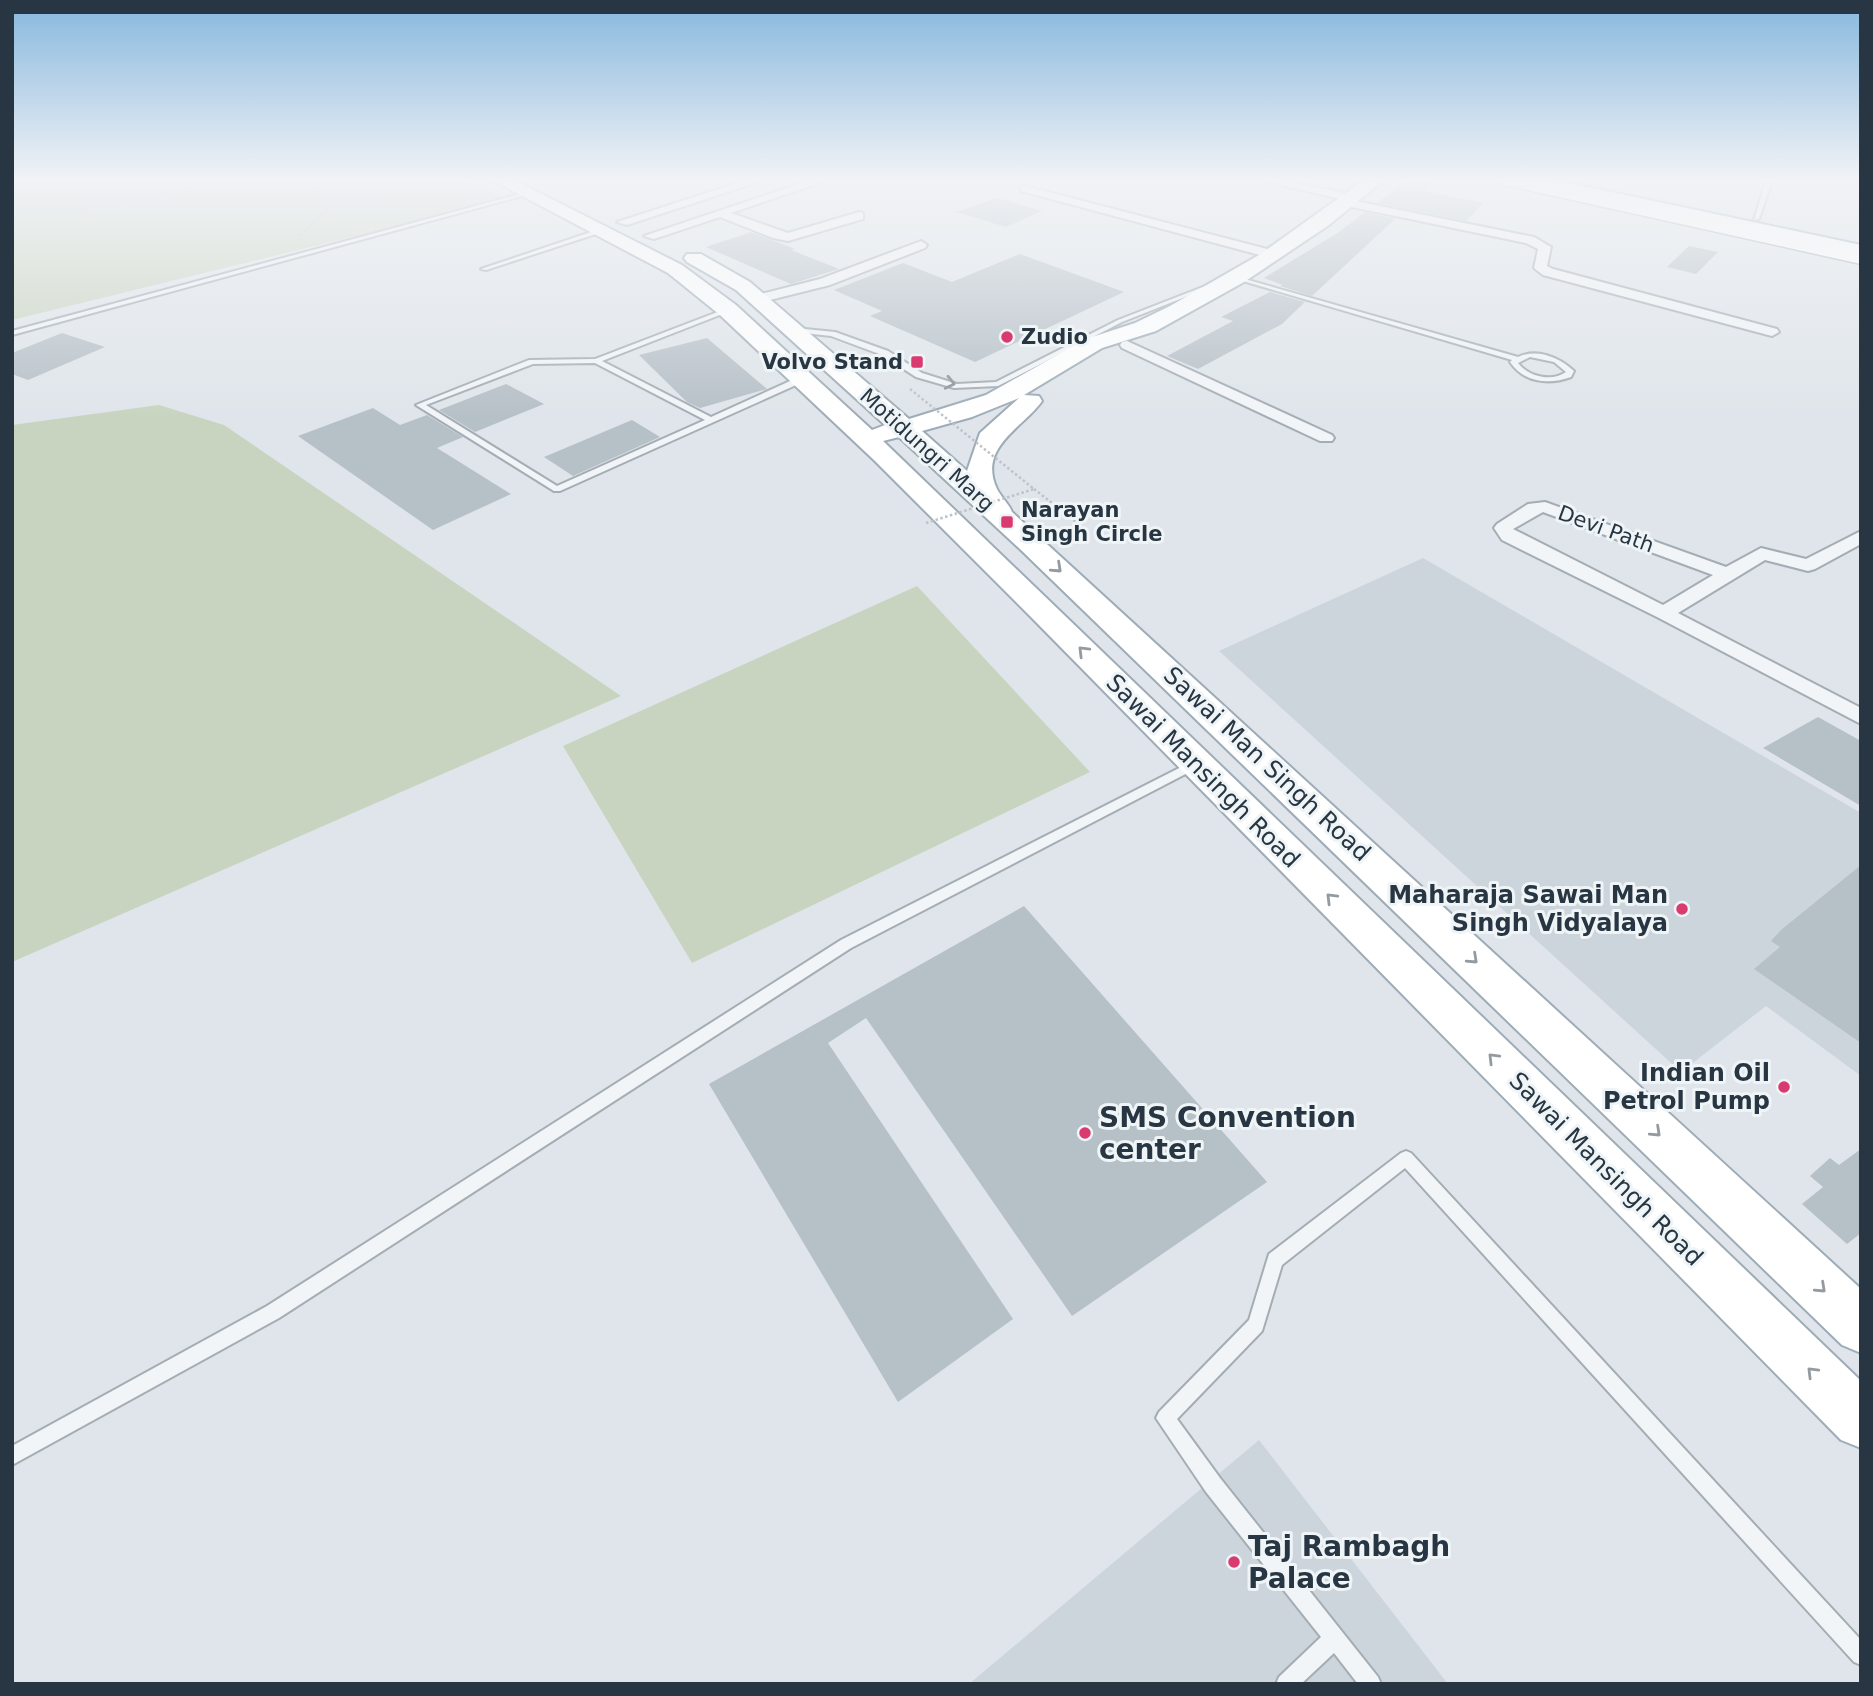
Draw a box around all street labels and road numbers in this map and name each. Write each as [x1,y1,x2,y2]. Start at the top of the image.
street label: Motidungri Marg [855,384,999,516]
street label: Devi Path [1555,501,1657,557]
street label: Sawai Man Singh Road [1158,661,1376,867]
street label: Sawai Mansingh Road [1101,669,1305,873]
street label: Sawai Mansingh Road [1504,1067,1708,1271]

